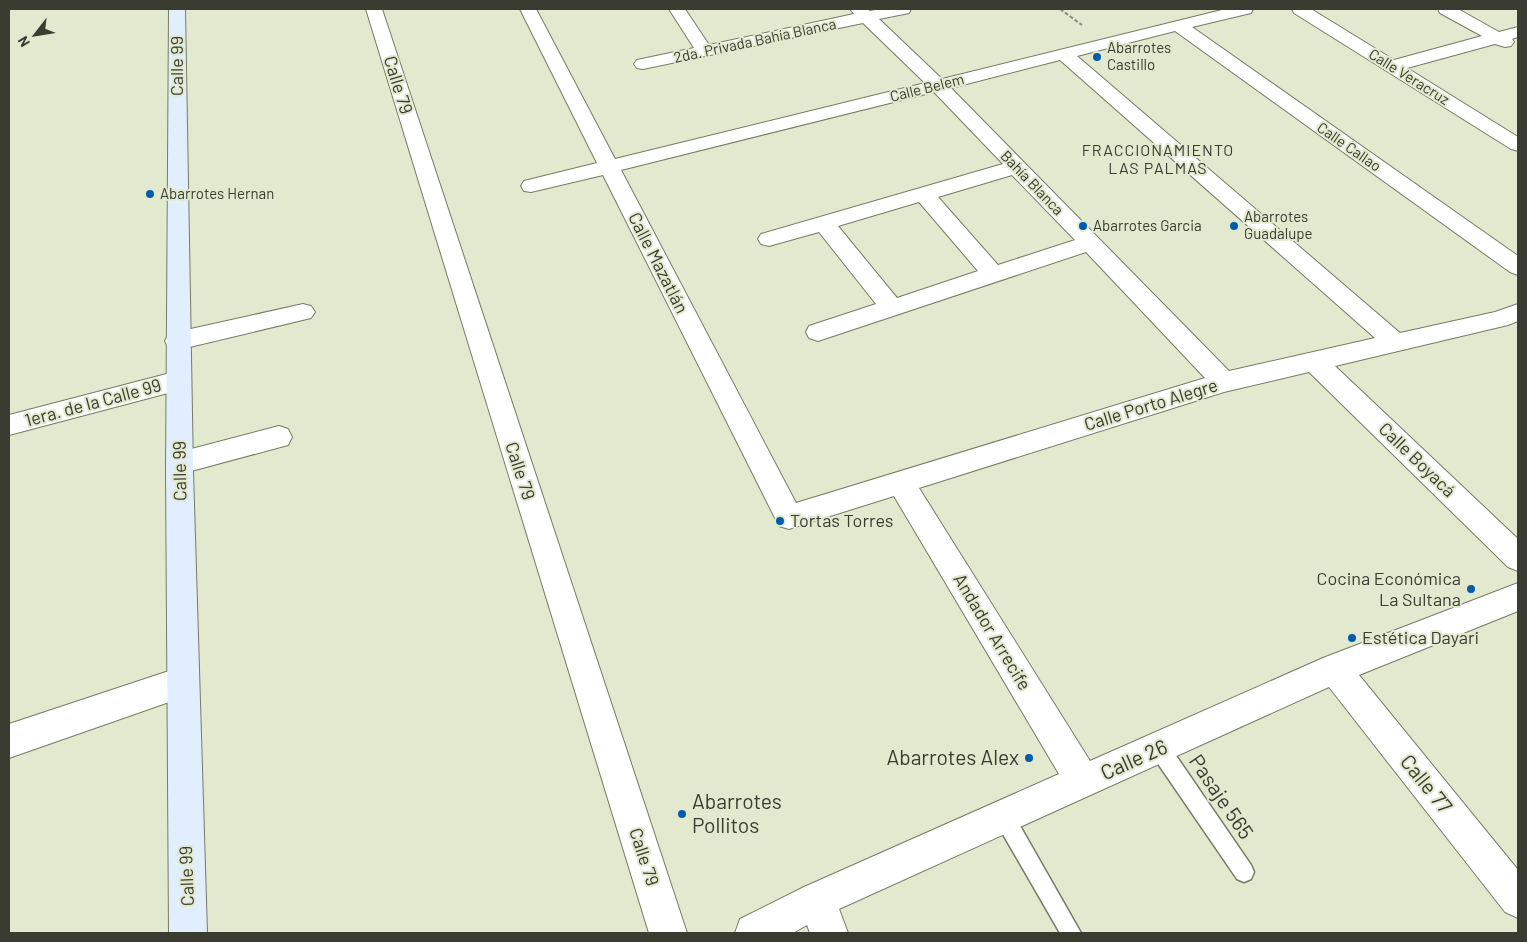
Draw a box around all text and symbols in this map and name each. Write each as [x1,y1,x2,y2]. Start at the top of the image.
north arrow [10,10,60,60]
street label: 2da. Privada Bahía Blanca [672,14,838,66]
text: N [14,34,33,50]
street label: Calle 99 [165,36,187,96]
place label: Abarrotes Castillo [1107,38,1171,73]
street label: Calle Veracruz [1366,44,1453,108]
marker: Abarrotes Castillo [1091,51,1103,63]
street label: Calle 79 [380,53,418,116]
street label: Calle Belem [888,69,966,105]
street label: Calle Callao [1314,118,1385,175]
district label: FRACCIONAMIENTO LAS PALMAS [1082,140,1234,177]
street label: Bahía Blanca [997,146,1068,218]
place label: Abarrotes Hernan [160,184,274,202]
marker: Abarrotes Hernan [144,188,156,200]
place label: Abarrotes Guadalupe [1244,207,1312,242]
street label: Calle Mazatlán [624,208,694,317]
place label: Abarrotes Garcia [1093,216,1202,234]
marker: Abarrotes Garcia [1077,220,1089,232]
marker: Abarrotes Guadalupe [1228,220,1240,232]
street label: 1era. de la Calle 99 [22,373,163,431]
street label: Calle Porto Alegre [1081,373,1220,435]
street label: Calle Boyacá [1375,417,1461,501]
street label: Calle 79 [501,439,541,502]
street label: Calle 99 [167,441,191,501]
place label: Tortas Torres [790,509,894,531]
marker: Tortas Torres [774,515,786,527]
place label: Cocina Económica La Sultana [1317,567,1461,610]
street label: Andador Arrecife [949,569,1036,694]
marker: Cocina Económica La Sultana [1465,583,1477,595]
place label: Estética Dayari [1362,626,1479,648]
marker: Estética Dayari [1346,632,1358,644]
street label: Calle 26 [1096,733,1171,784]
place label: Abarrotes Alex [886,744,1019,769]
street label: Pasaje 565 [1185,749,1260,843]
street label: Calle 77 [1396,749,1458,817]
marker: Abarrotes Alex [1023,752,1035,764]
place label: Abarrotes Pollitos [692,788,782,837]
marker: Abarrotes Pollitos [676,808,688,820]
street label: Calle 79 [625,825,665,888]
street label: Calle 99 [174,846,198,907]

